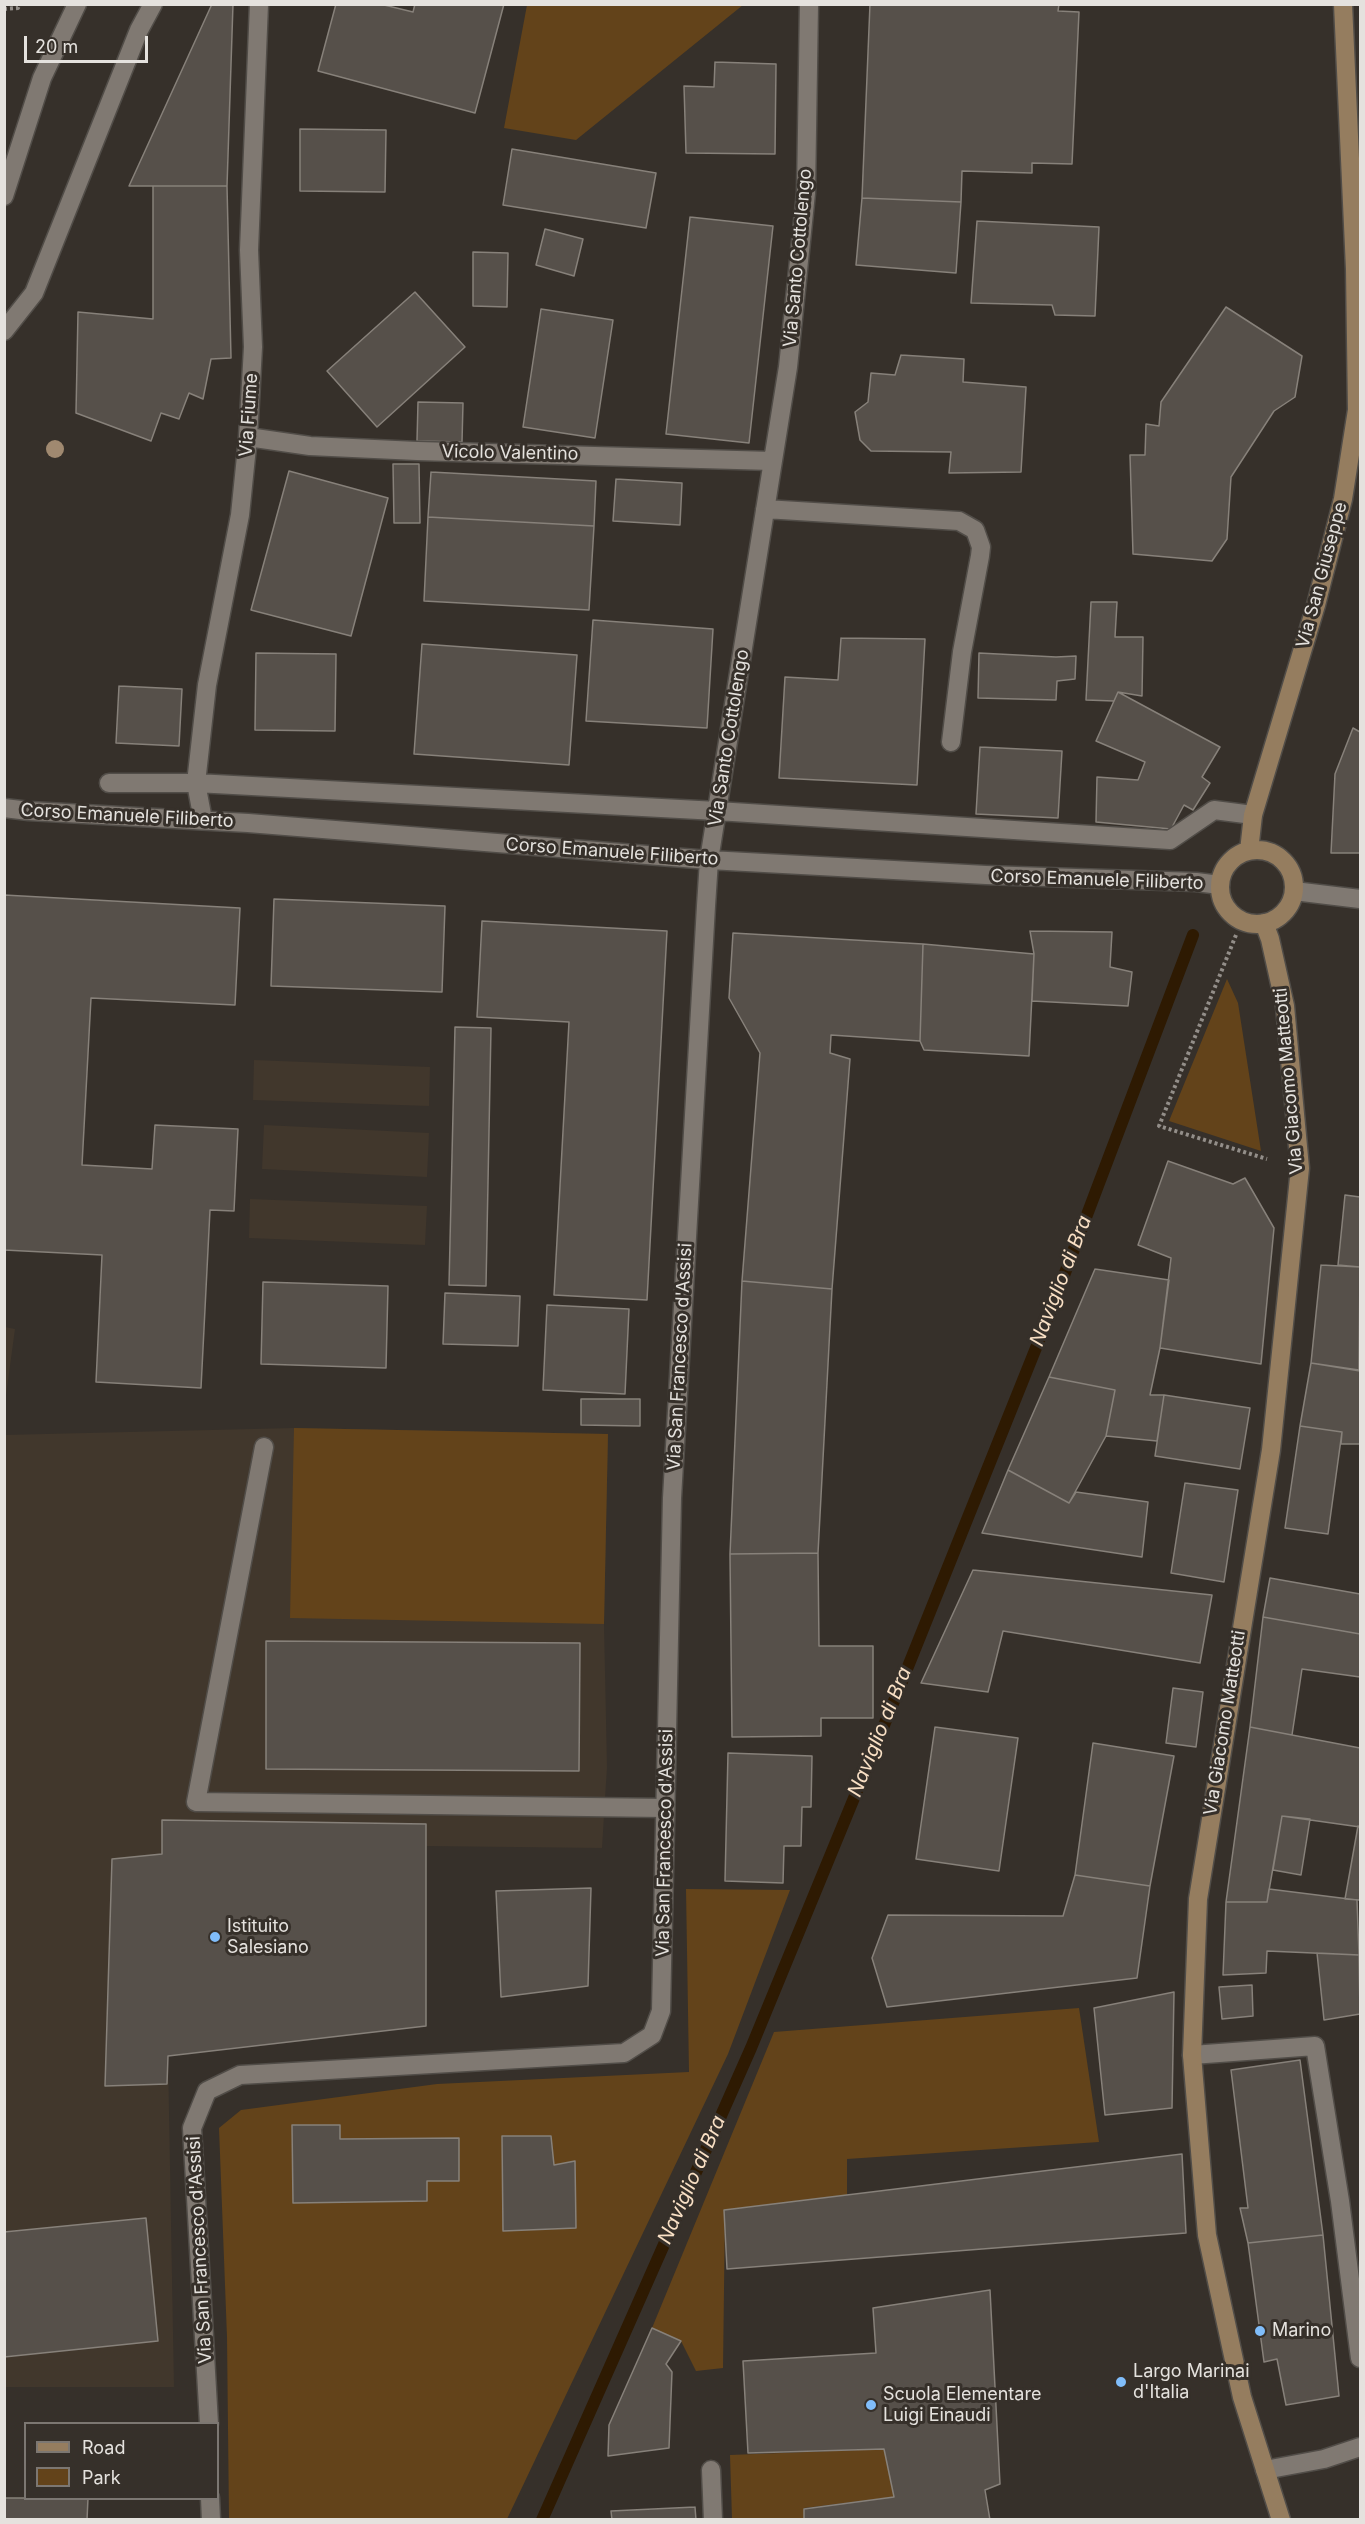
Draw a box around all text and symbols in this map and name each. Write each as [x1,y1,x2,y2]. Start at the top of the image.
scale bar [27,24,152,62]
text: 20 m [35,36,78,57]
street label: Via Santo Cottolengo [779,168,817,348]
street label: Via Fiume [235,372,263,458]
street label: Vicolo Valentino [441,441,579,465]
street label: Via San Giuseppe [1292,500,1352,650]
street label: Via Santo Cottolengo [704,648,754,828]
street label: Corso Emanuele Filiberto [20,800,234,832]
street label: Corso Emanuele Filiberto [505,834,719,870]
street label: Corso Emanuele Filiberto [990,865,1204,895]
street label: Via Giacomo Matteotti [1270,987,1308,1175]
water label: Naviglio di Bra [1025,1212,1097,1350]
street label: Via San Francesco d'Assisi [663,1243,697,1471]
street label: Via Giacomo Matteotti [1200,1629,1250,1817]
water label: Naviglio di Bra [843,1664,917,1800]
street label: Via San Francesco d'Assisi [652,1729,678,1957]
place label: Istituito Salesiano [227,1916,309,1958]
marker: Istituito Salesiano [208,1930,222,1944]
water label: Naviglio di Bra [653,2112,731,2248]
street label: Via San Francesco d'Assisi [183,2136,217,2364]
place label: Marino [1272,2320,1331,2342]
marker: Marino [1253,2324,1267,2338]
place label: Largo Marinai d'Italia [1133,2361,1250,2404]
marker: Largo Marinai d'Italia [1114,2375,1128,2389]
place label: Scuola Elementare Luigi Einaudi [883,2384,1041,2426]
marker: Scuola Elementare Luigi Einaudi [864,2398,878,2412]
legend [24,2422,219,2500]
text: Road [82,2437,125,2458]
text: Park [82,2467,121,2488]

